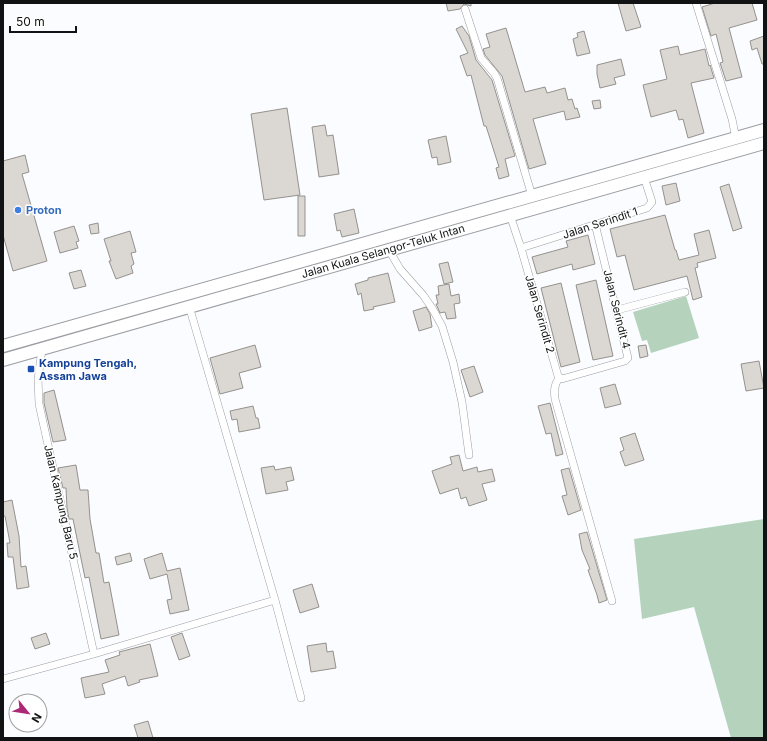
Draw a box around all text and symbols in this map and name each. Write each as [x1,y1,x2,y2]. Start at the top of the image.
scale bar [10,8,76,34]
text: 50 m [16,14,45,29]
place label: Proton [26,203,62,217]
street label: Jalan Serindit 1 [561,204,639,242]
marker: Proton [13,205,23,215]
street label: Jalan Kuala Selangor-Teluk Intan [300,221,466,281]
street label: Jalan Serindit 4 [600,268,634,350]
street label: Jalan Serindit 2 [522,273,558,355]
place label: Kampung Tengah, Assam Jawa [39,356,137,383]
marker: Kampung Tengah, Assam Jawa [26,364,36,374]
street label: Jalan Kampung Baru 5 [41,443,81,561]
north arrow [8,693,48,733]
text: N [29,711,45,725]

